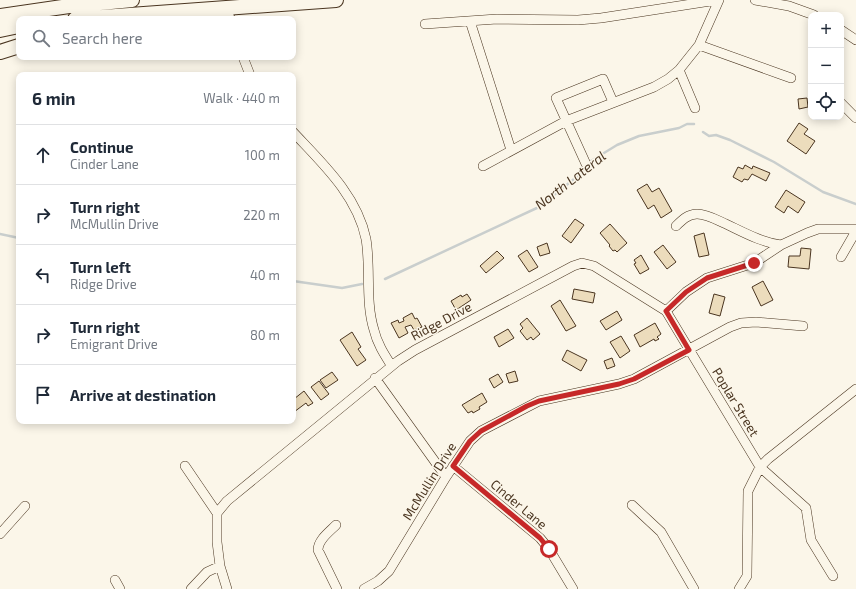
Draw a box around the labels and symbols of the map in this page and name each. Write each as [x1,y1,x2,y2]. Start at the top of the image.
water label: North Lateral [531,147,609,213]
route end [745,254,763,272]
street label: Ridge Drive [408,298,474,344]
street label: Poplar Street [709,365,763,439]
street label: McMullin Drive [399,439,459,523]
street label: Cinder Lane [488,476,551,532]
route start [540,540,558,558]

